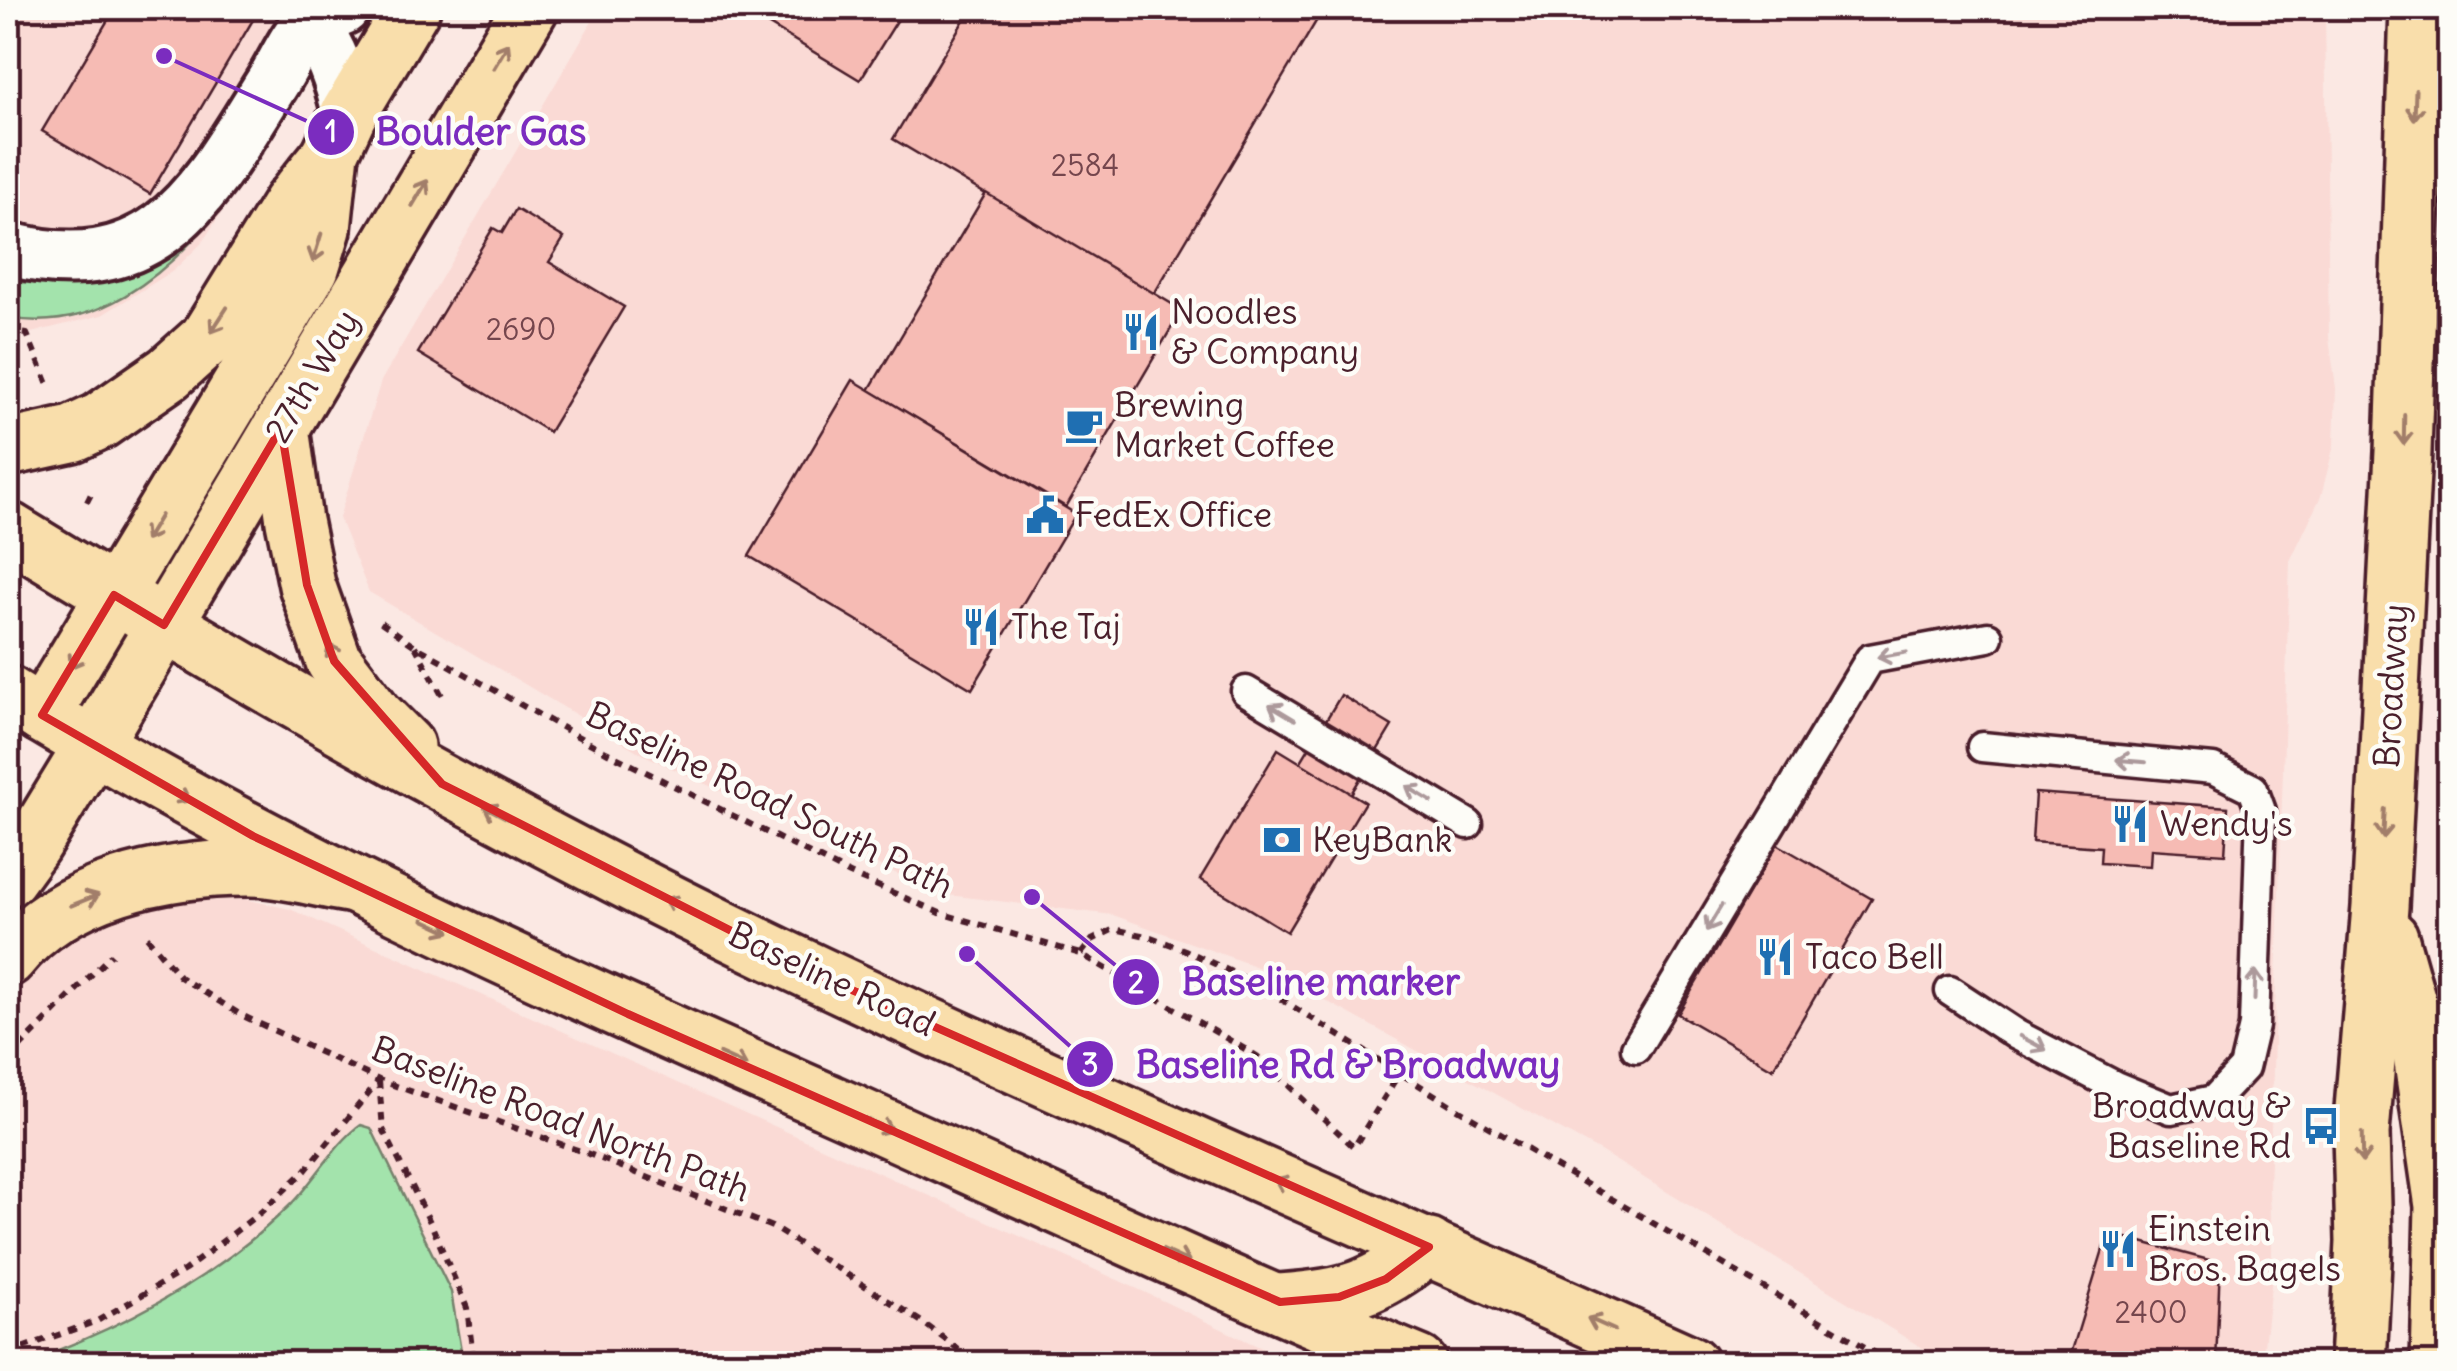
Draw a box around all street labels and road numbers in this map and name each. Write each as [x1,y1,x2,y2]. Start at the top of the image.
street label: 27th Way [254,301,368,450]
street label: Broadway [2364,603,2416,769]
street label: Baseline Road South Path [580,691,961,907]
street label: Baseline Road [722,911,943,1045]
street label: Baseline Road North Path [366,1026,757,1211]

